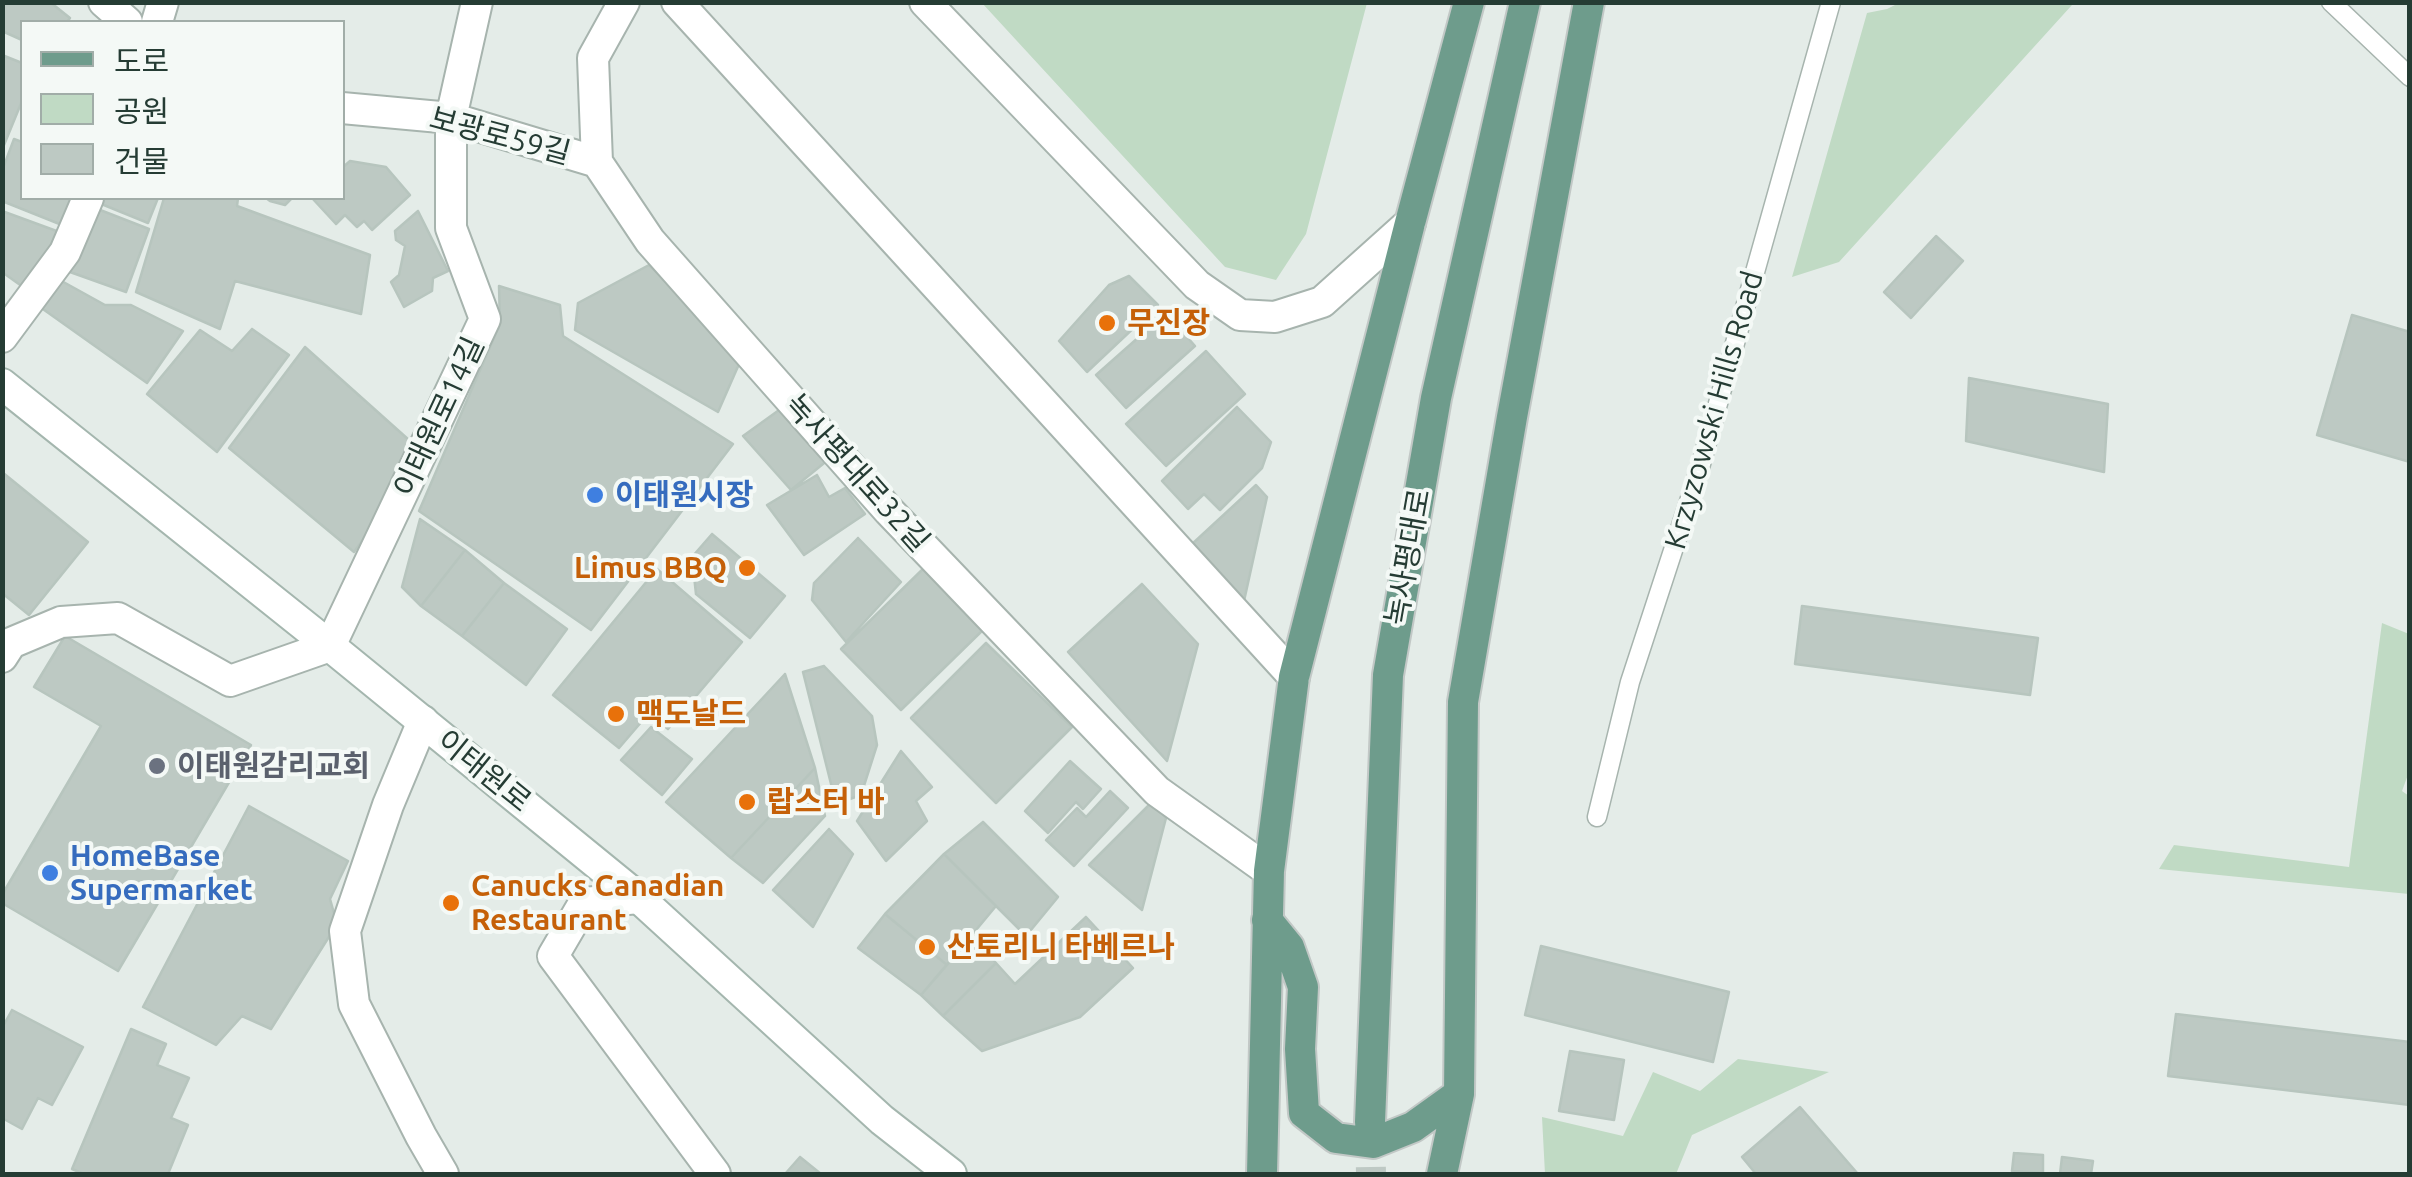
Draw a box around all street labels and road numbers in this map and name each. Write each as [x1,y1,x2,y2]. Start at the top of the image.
street label: 보광로59길 [426,100,574,172]
street label: Krzyzowski Hills Road [1657,267,1771,553]
street label: 이태원로14길 [386,332,492,502]
street label: 녹사평대로32길 [777,387,937,559]
street label: 녹사평대로 [1378,486,1438,628]
street label: 이태원로 [430,722,538,820]

